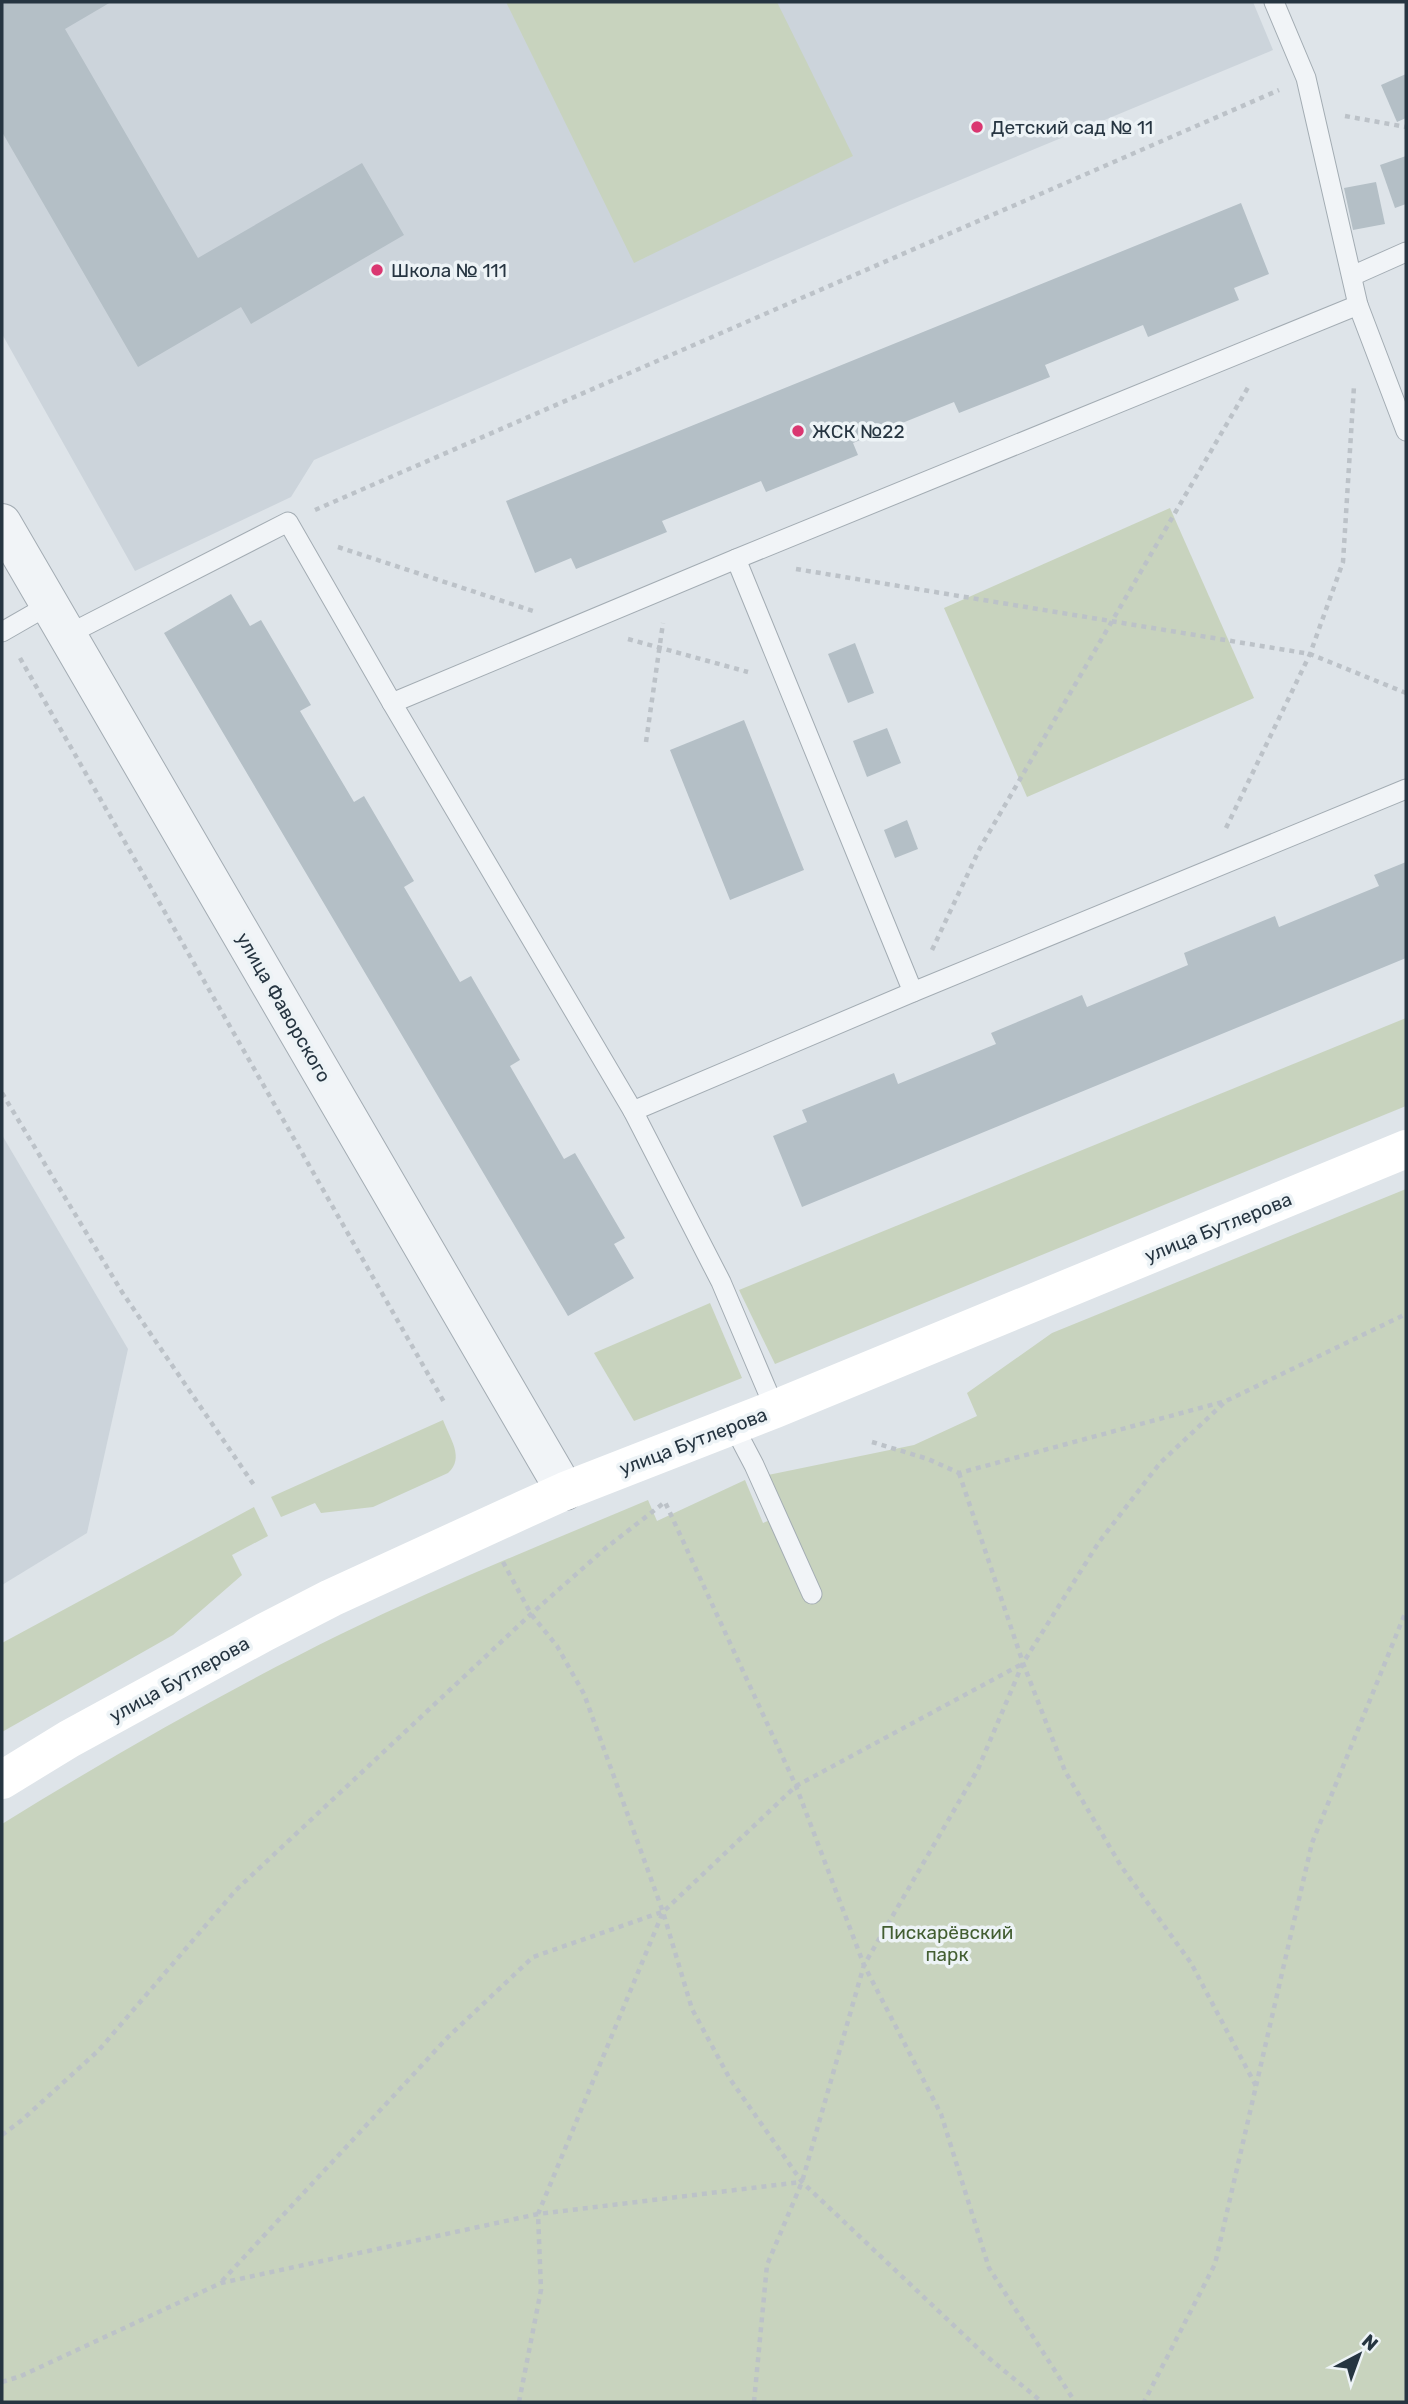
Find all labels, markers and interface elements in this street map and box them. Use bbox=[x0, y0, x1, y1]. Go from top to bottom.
place label: Детский сад № 11 bbox=[991, 116, 1153, 139]
marker: Детский сад № 11 bbox=[969, 119, 985, 135]
place label: Школа № 111 bbox=[391, 259, 507, 282]
marker: Школа № 111 bbox=[369, 262, 385, 278]
place label: ЖСК №22 bbox=[812, 420, 905, 443]
marker: ЖСК №22 bbox=[790, 423, 806, 439]
street label: улица Фаворского bbox=[231, 928, 336, 1086]
street label: улица Бутлерова bbox=[1141, 1187, 1295, 1267]
street label: улица Бутлерова bbox=[616, 1403, 770, 1480]
street label: улица Бутлерова bbox=[105, 1631, 253, 1727]
park label: Пискарёвский парк bbox=[881, 1921, 1013, 1966]
north arrow bbox=[1324, 2320, 1394, 2390]
text: N bbox=[1357, 2329, 1383, 2356]

